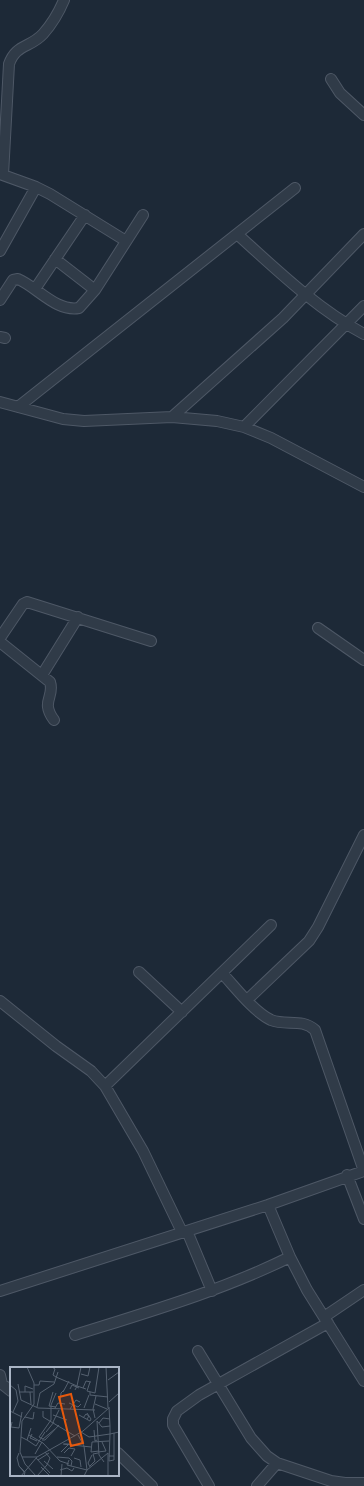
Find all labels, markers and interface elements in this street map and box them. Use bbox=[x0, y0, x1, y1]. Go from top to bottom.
inset map bbox=[10, 1367, 119, 1476]

